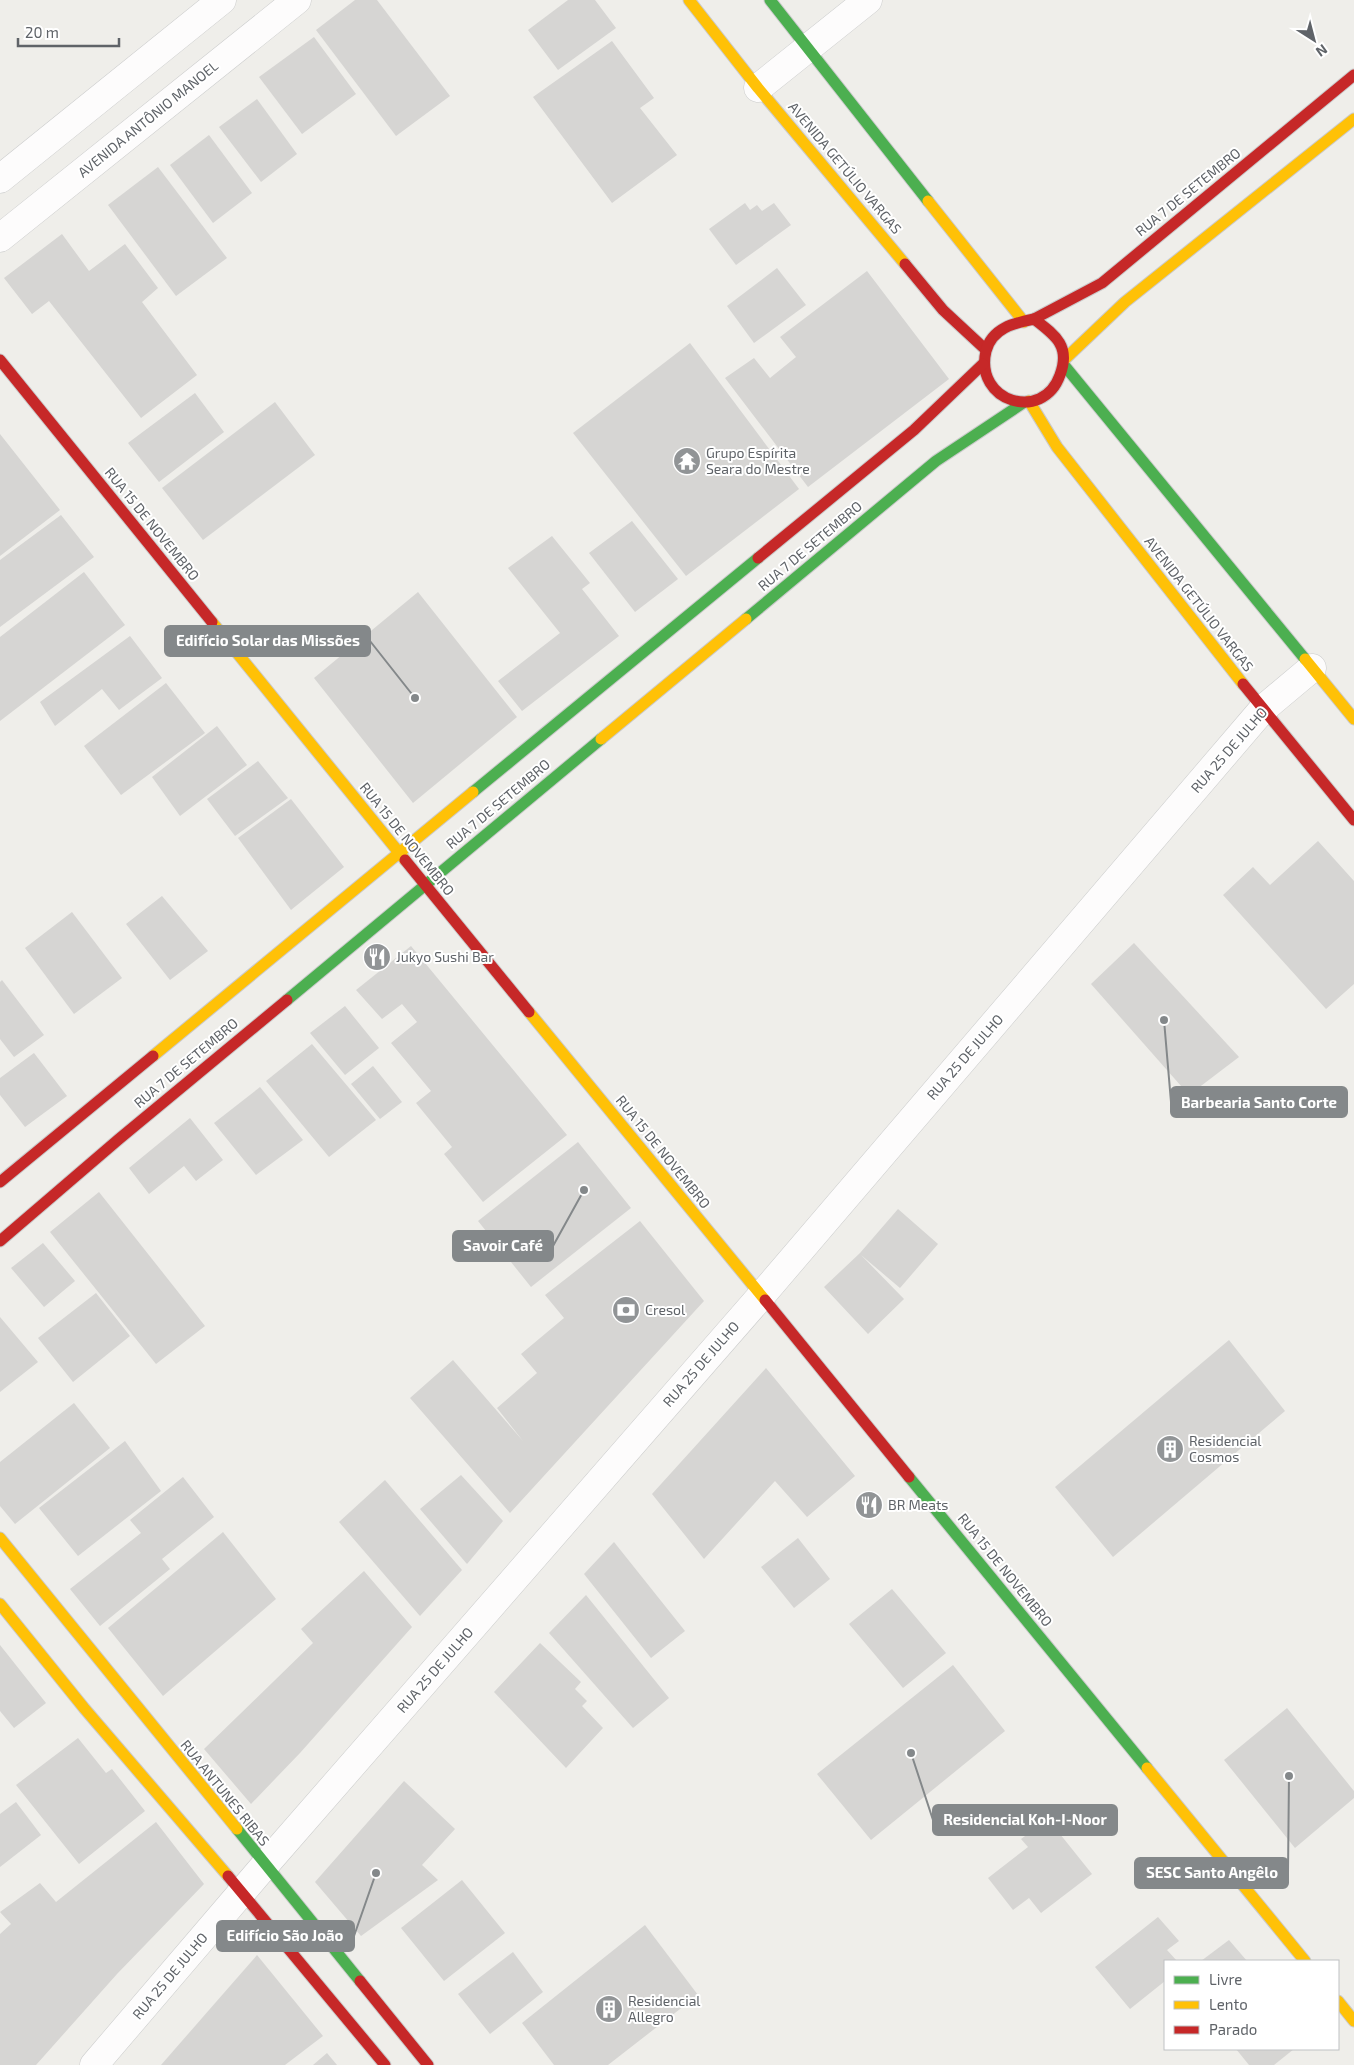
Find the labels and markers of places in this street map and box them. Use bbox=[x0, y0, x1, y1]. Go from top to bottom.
place label: Grupo Espírita Seara do Mestre bbox=[706, 444, 810, 477]
temple icon: Grupo Espírita Seara do Mestre bbox=[672, 446, 702, 476]
callout: Edifício Solar das Missões bbox=[165, 626, 370, 656]
restaurant icon: Jukyo Sushi Bar bbox=[362, 942, 392, 972]
place label: Jukyo Sushi Bar bbox=[396, 948, 494, 965]
callout: Barbearia Santo Corte bbox=[1171, 1087, 1347, 1117]
callout: Savoir Café bbox=[453, 1231, 553, 1261]
bank icon: Cresol bbox=[611, 1295, 641, 1325]
place label: Cresol bbox=[645, 1301, 686, 1318]
place label: Residencial Cosmos bbox=[1189, 1432, 1262, 1465]
building icon: Residencial Cosmos bbox=[1155, 1434, 1185, 1464]
restaurant icon: BR Meats bbox=[854, 1490, 884, 1520]
place label: BR Meats bbox=[888, 1496, 948, 1513]
callout: Residencial Koh-I-Noor bbox=[933, 1805, 1117, 1835]
callout: SESC Santo Angêlo bbox=[1135, 1858, 1288, 1888]
callout: Edifício São João bbox=[217, 1921, 354, 1951]
place label: Residencial Allegro bbox=[628, 1992, 701, 2025]
building icon: Residencial Allegro bbox=[594, 1994, 624, 2024]

